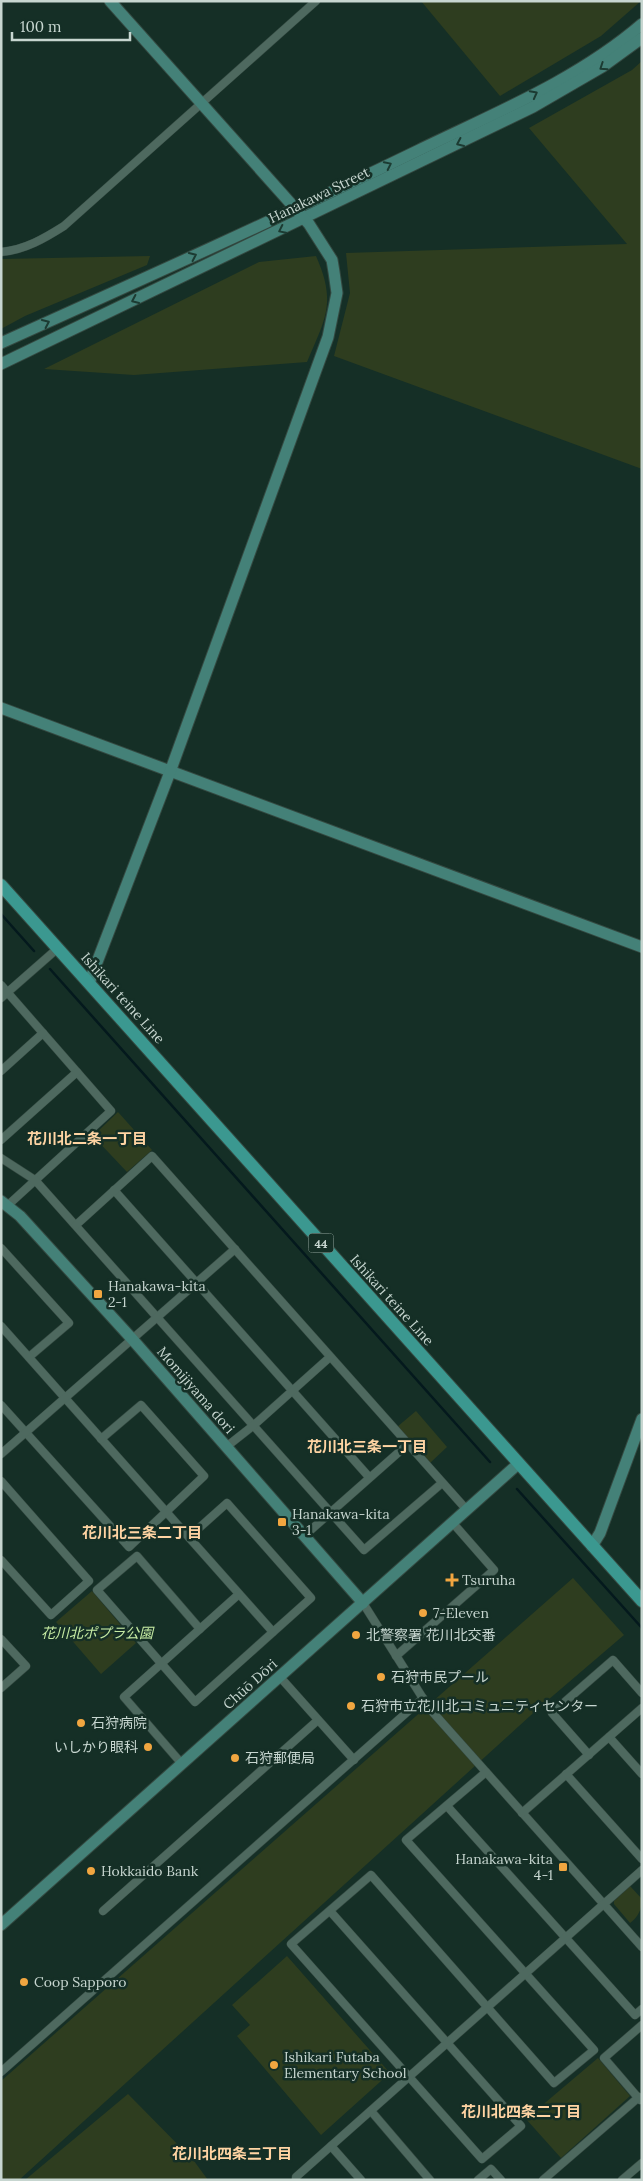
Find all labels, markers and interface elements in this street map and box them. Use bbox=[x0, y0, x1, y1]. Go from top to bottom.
scale bar bbox=[12, 10, 130, 42]
text: 100 m bbox=[20, 17, 61, 36]
one-way arrow bbox=[599, 61, 608, 70]
one-way arrow bbox=[529, 90, 538, 100]
one-way arrow bbox=[456, 137, 465, 147]
one-way arrow bbox=[383, 161, 392, 171]
street label: Hanakawa Street bbox=[266, 163, 373, 227]
one-way arrow bbox=[278, 223, 287, 234]
one-way arrow bbox=[188, 252, 197, 262]
one-way arrow bbox=[131, 294, 140, 304]
one-way arrow bbox=[41, 319, 50, 330]
street label: Ishikari teine Line bbox=[77, 949, 169, 1048]
district label: 花川北二条一丁目 bbox=[27, 1129, 147, 1148]
road number: 44 bbox=[308, 1234, 334, 1252]
street label: Ishikari teine Line bbox=[346, 1251, 438, 1350]
place label: Hanakawa-kita 2-1 bbox=[108, 1277, 206, 1311]
marker: Hanakawa-kita 2-1 bbox=[92, 1288, 104, 1300]
street label: Momijiyama dori bbox=[153, 1343, 239, 1437]
district label: 花川北三条一丁目 bbox=[307, 1437, 427, 1456]
place label: Hanakawa-kita 3-1 bbox=[292, 1505, 390, 1539]
marker: Hanakawa-kita 3-1 bbox=[276, 1516, 288, 1528]
district label: 花川北三条二丁目 bbox=[82, 1523, 202, 1542]
place label: Tsuruha bbox=[462, 1571, 515, 1589]
marker: Tsuruha bbox=[446, 1574, 458, 1586]
place label: 7-Eleven bbox=[433, 1604, 489, 1622]
marker: 7-Eleven bbox=[417, 1607, 429, 1619]
park label: 花川北ポプラ公園 bbox=[41, 1624, 155, 1642]
place label: 北警察署 花川北交番 bbox=[366, 1626, 496, 1644]
marker: 北警察署 花川北交番 bbox=[350, 1629, 362, 1641]
street label: Chūō Dōri bbox=[219, 1655, 281, 1713]
place label: 石狩市民プール bbox=[391, 1668, 489, 1686]
marker: 石狩市民プール bbox=[375, 1671, 387, 1683]
place label: 石狩市立花川北コミュニティセンター bbox=[361, 1697, 598, 1715]
marker: 石狩市立花川北コミュニティセンター bbox=[345, 1700, 357, 1712]
place label: 石狩病院 bbox=[91, 1714, 147, 1732]
marker: 石狩病院 bbox=[75, 1717, 87, 1729]
place label: いしかり眼科 bbox=[54, 1738, 138, 1756]
marker: いしかり眼科 bbox=[142, 1741, 154, 1753]
place label: 石狩郵便局 bbox=[245, 1749, 315, 1767]
marker: 石狩郵便局 bbox=[229, 1752, 241, 1764]
place label: Hanakawa-kita 4-1 bbox=[455, 1850, 553, 1884]
marker: Hanakawa-kita 4-1 bbox=[557, 1861, 569, 1873]
place label: Hokkaido Bank bbox=[101, 1862, 199, 1880]
marker: Hokkaido Bank bbox=[85, 1865, 97, 1877]
place label: Coop Sapporo bbox=[34, 1973, 126, 1991]
marker: Coop Sapporo bbox=[18, 1976, 30, 1988]
place label: Ishikari Futaba Elementary School bbox=[284, 2048, 407, 2082]
marker: Ishikari Futaba Elementary School bbox=[268, 2059, 280, 2071]
district label: 花川北四条二丁目 bbox=[461, 2102, 581, 2121]
district label: 花川北四条三丁目 bbox=[172, 2144, 292, 2163]

